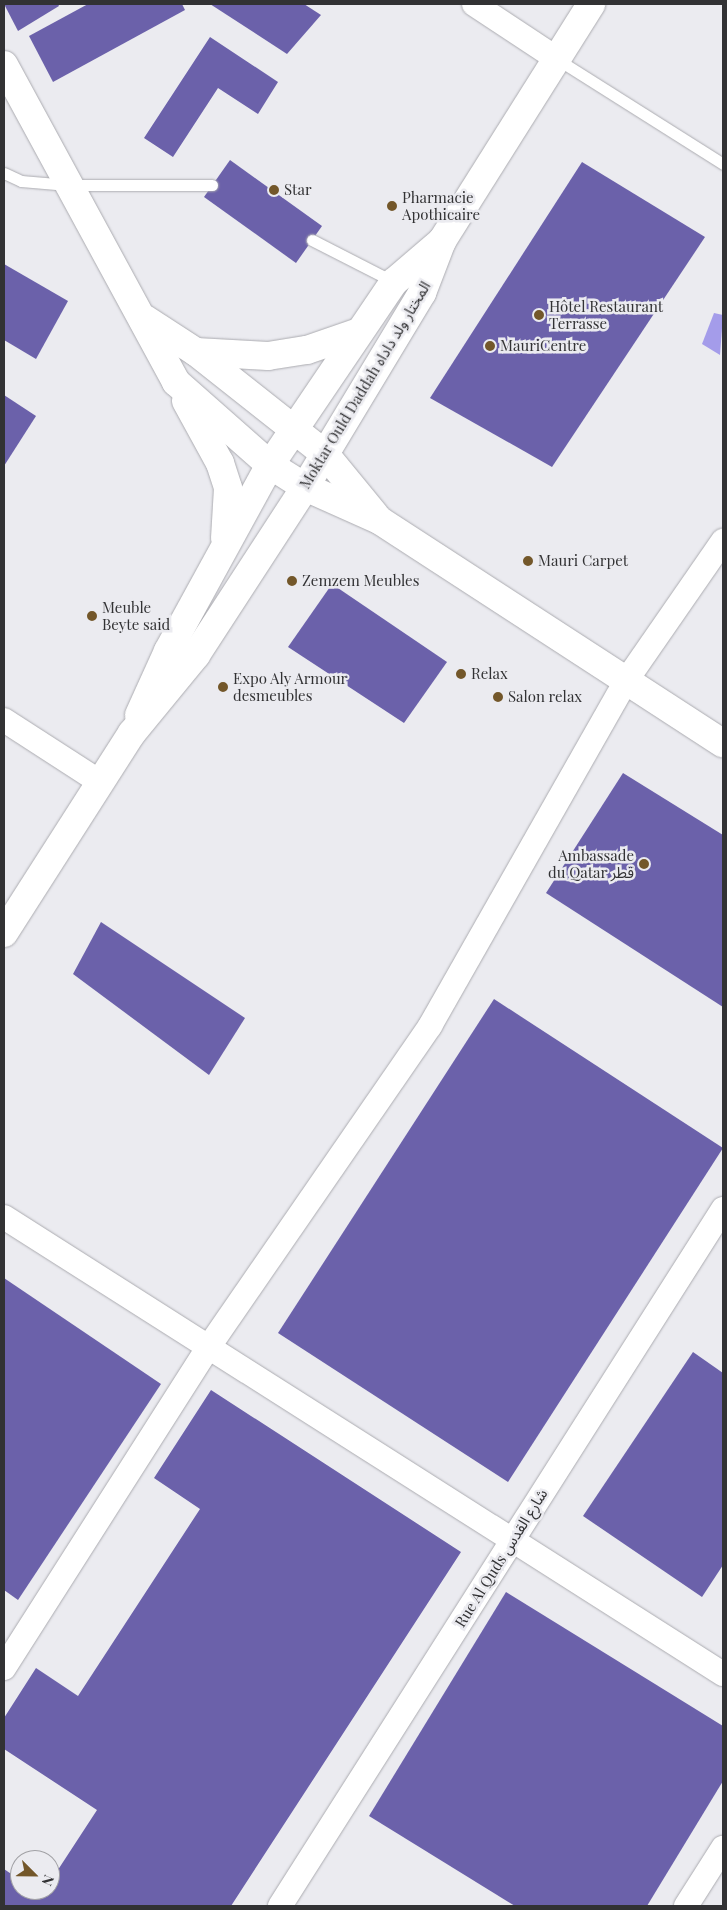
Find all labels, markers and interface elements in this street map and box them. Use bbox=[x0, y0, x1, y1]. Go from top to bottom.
place label: Star bbox=[284, 181, 312, 199]
marker: Star bbox=[268, 184, 280, 196]
place label: Pharmacie Apothicaire bbox=[402, 188, 480, 223]
marker: Pharmacie Apothicaire bbox=[386, 200, 398, 212]
street label: Moktar Ould Daddah المختار ولد داداه bbox=[296, 278, 434, 492]
place label: Hôtel Restaurant Terrasse bbox=[549, 297, 663, 332]
marker: Hôtel Restaurant Terrasse bbox=[533, 309, 545, 321]
place label: MauriCentre bbox=[500, 337, 586, 355]
marker: MauriCentre bbox=[484, 340, 496, 352]
place label: Mauri Carpet bbox=[538, 552, 628, 570]
marker: Mauri Carpet bbox=[522, 555, 534, 567]
place label: Zemzem Meubles bbox=[302, 572, 419, 590]
marker: Zemzem Meubles bbox=[286, 575, 298, 587]
place label: Meuble Beyte said bbox=[102, 598, 170, 633]
marker: Meuble Beyte said bbox=[86, 610, 98, 622]
place label: Relax bbox=[471, 665, 508, 683]
marker: Relax bbox=[455, 668, 467, 680]
place label: Expo Aly Armour desmeubles bbox=[233, 669, 349, 704]
marker: Expo Aly Armour desmeubles bbox=[217, 681, 229, 693]
place label: Salon relax bbox=[508, 688, 582, 706]
marker: Salon relax bbox=[492, 691, 504, 703]
place label: Ambassade du Qatar قطر bbox=[548, 846, 634, 881]
marker: Ambassade du Qatar قطر bbox=[638, 858, 650, 870]
street label: Rue Al Quds شارع القدس bbox=[451, 1485, 551, 1631]
north arrow bbox=[10, 1850, 60, 1900]
text: N bbox=[38, 1872, 59, 1889]

